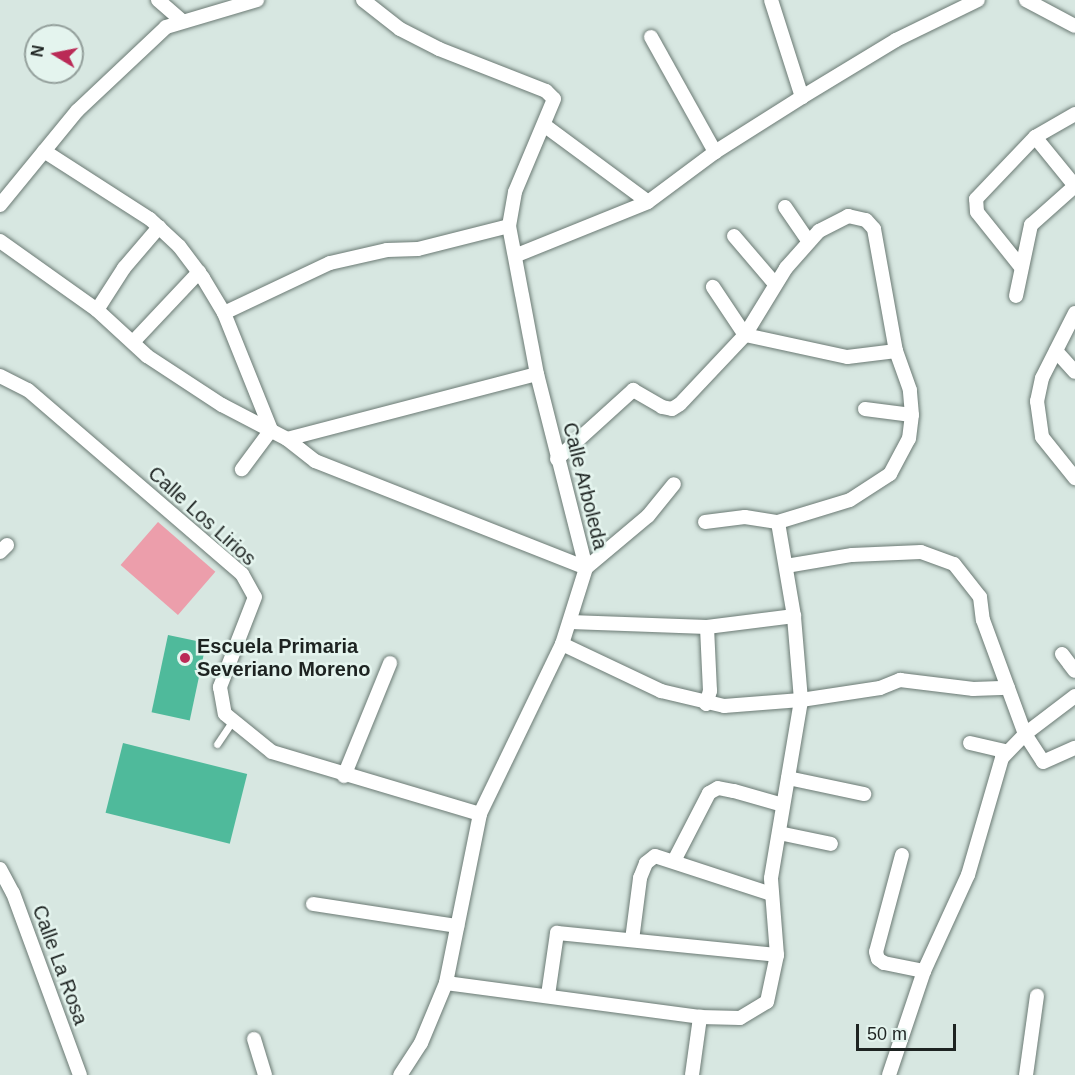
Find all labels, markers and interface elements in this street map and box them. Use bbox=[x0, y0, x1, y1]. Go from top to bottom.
north arrow bbox=[24, 24, 84, 84]
text: N bbox=[28, 44, 47, 58]
street label: Calle Arboleda bbox=[557, 419, 613, 553]
street label: Calle Los Lirios bbox=[143, 461, 261, 571]
place label: Escuela Primaria Severiano Moreno bbox=[197, 634, 370, 681]
marker: Escuela Primaria Severiano Moreno bbox=[178, 651, 192, 665]
street label: Calle La Rosa bbox=[27, 902, 93, 1028]
scale bar bbox=[859, 1012, 960, 1050]
text: 50 m bbox=[867, 1024, 907, 1044]

